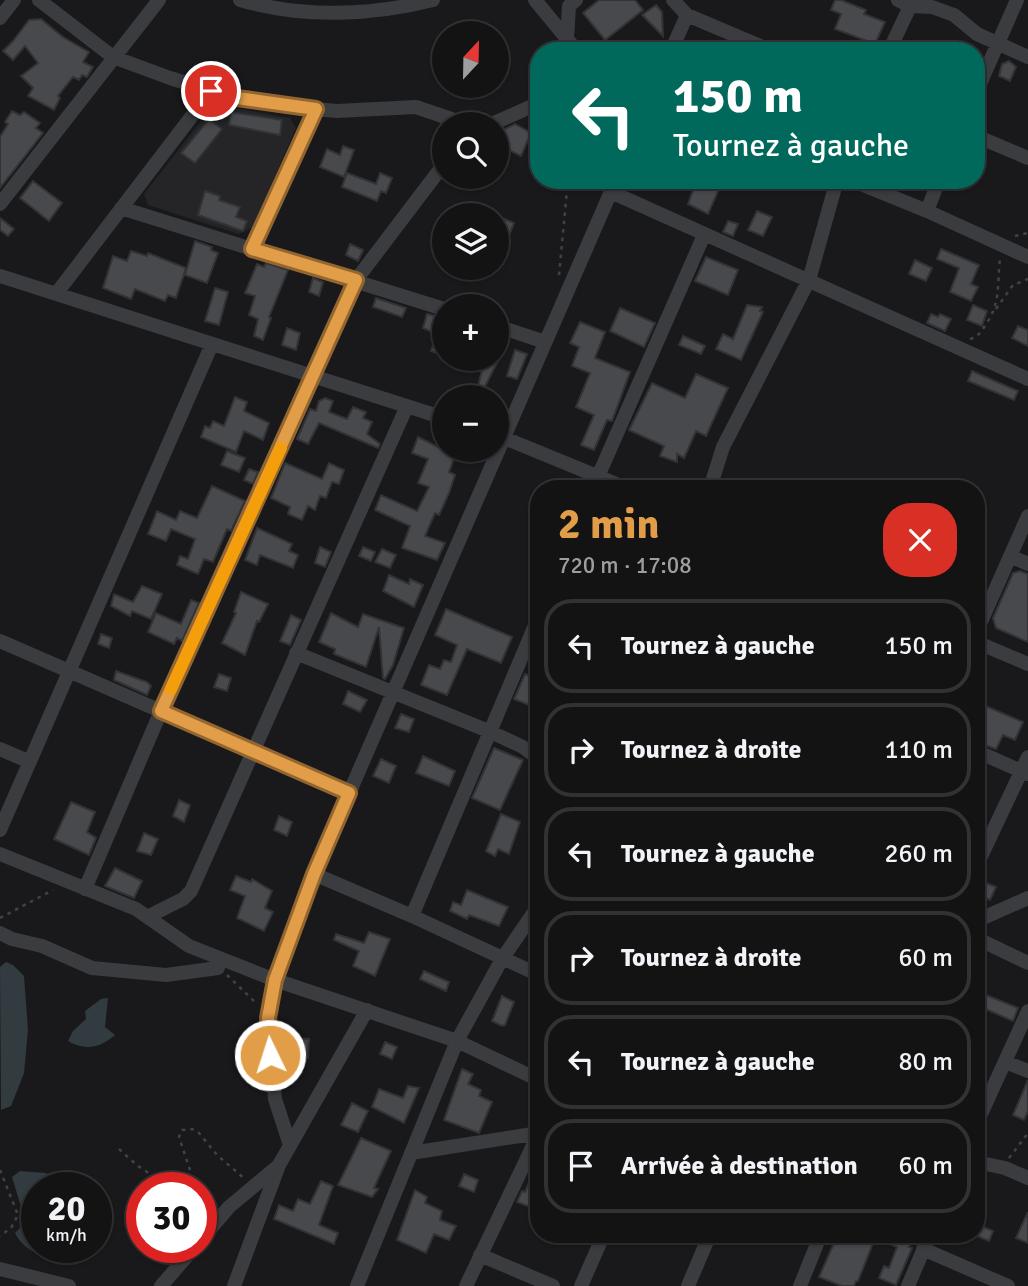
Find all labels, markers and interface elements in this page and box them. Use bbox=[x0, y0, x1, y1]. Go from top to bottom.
north arrow bbox=[432, 21, 509, 98]
map controls bbox=[432, 21, 509, 462]
pin bbox=[181, 61, 241, 121]
text: 150 m bbox=[673, 66, 803, 126]
icon: left bbox=[558, 70, 649, 161]
icon: arrive bbox=[192, 72, 230, 110]
button: search bbox=[432, 112, 509, 189]
text: Tournez à gauche bbox=[673, 126, 909, 165]
button: layers bbox=[432, 203, 509, 280]
button: + bbox=[432, 294, 509, 371]
button: − bbox=[432, 385, 509, 462]
text: 2 min bbox=[558, 499, 659, 550]
button: close bbox=[883, 503, 957, 577]
text: 720 m · 17:08 bbox=[558, 551, 692, 580]
icon: left bbox=[562, 627, 600, 665]
text: Tournez à gauche bbox=[621, 630, 815, 662]
text: 150 m bbox=[884, 630, 953, 662]
icon: right bbox=[562, 731, 600, 769]
text: Tournez à droite bbox=[621, 734, 801, 766]
text: 110 m bbox=[884, 734, 953, 766]
icon: left bbox=[562, 835, 600, 873]
text: Tournez à gauche bbox=[621, 838, 815, 870]
text: 260 m bbox=[884, 838, 953, 870]
icon: right bbox=[562, 939, 600, 977]
text: Tournez à droite bbox=[621, 942, 801, 974]
text: 60 m bbox=[898, 942, 953, 974]
position arrow bbox=[233, 1018, 307, 1092]
icon: left bbox=[562, 1043, 600, 1081]
text: Tournez à gauche bbox=[621, 1046, 815, 1078]
text: 80 m bbox=[898, 1046, 953, 1078]
icon: arrive bbox=[562, 1147, 600, 1185]
text: Arrivée à destination bbox=[621, 1150, 858, 1182]
text: 60 m bbox=[898, 1150, 953, 1182]
speed limit sign: 30 bbox=[126, 1172, 217, 1263]
text: 20 bbox=[48, 1187, 85, 1230]
text: km/h bbox=[46, 1224, 87, 1246]

